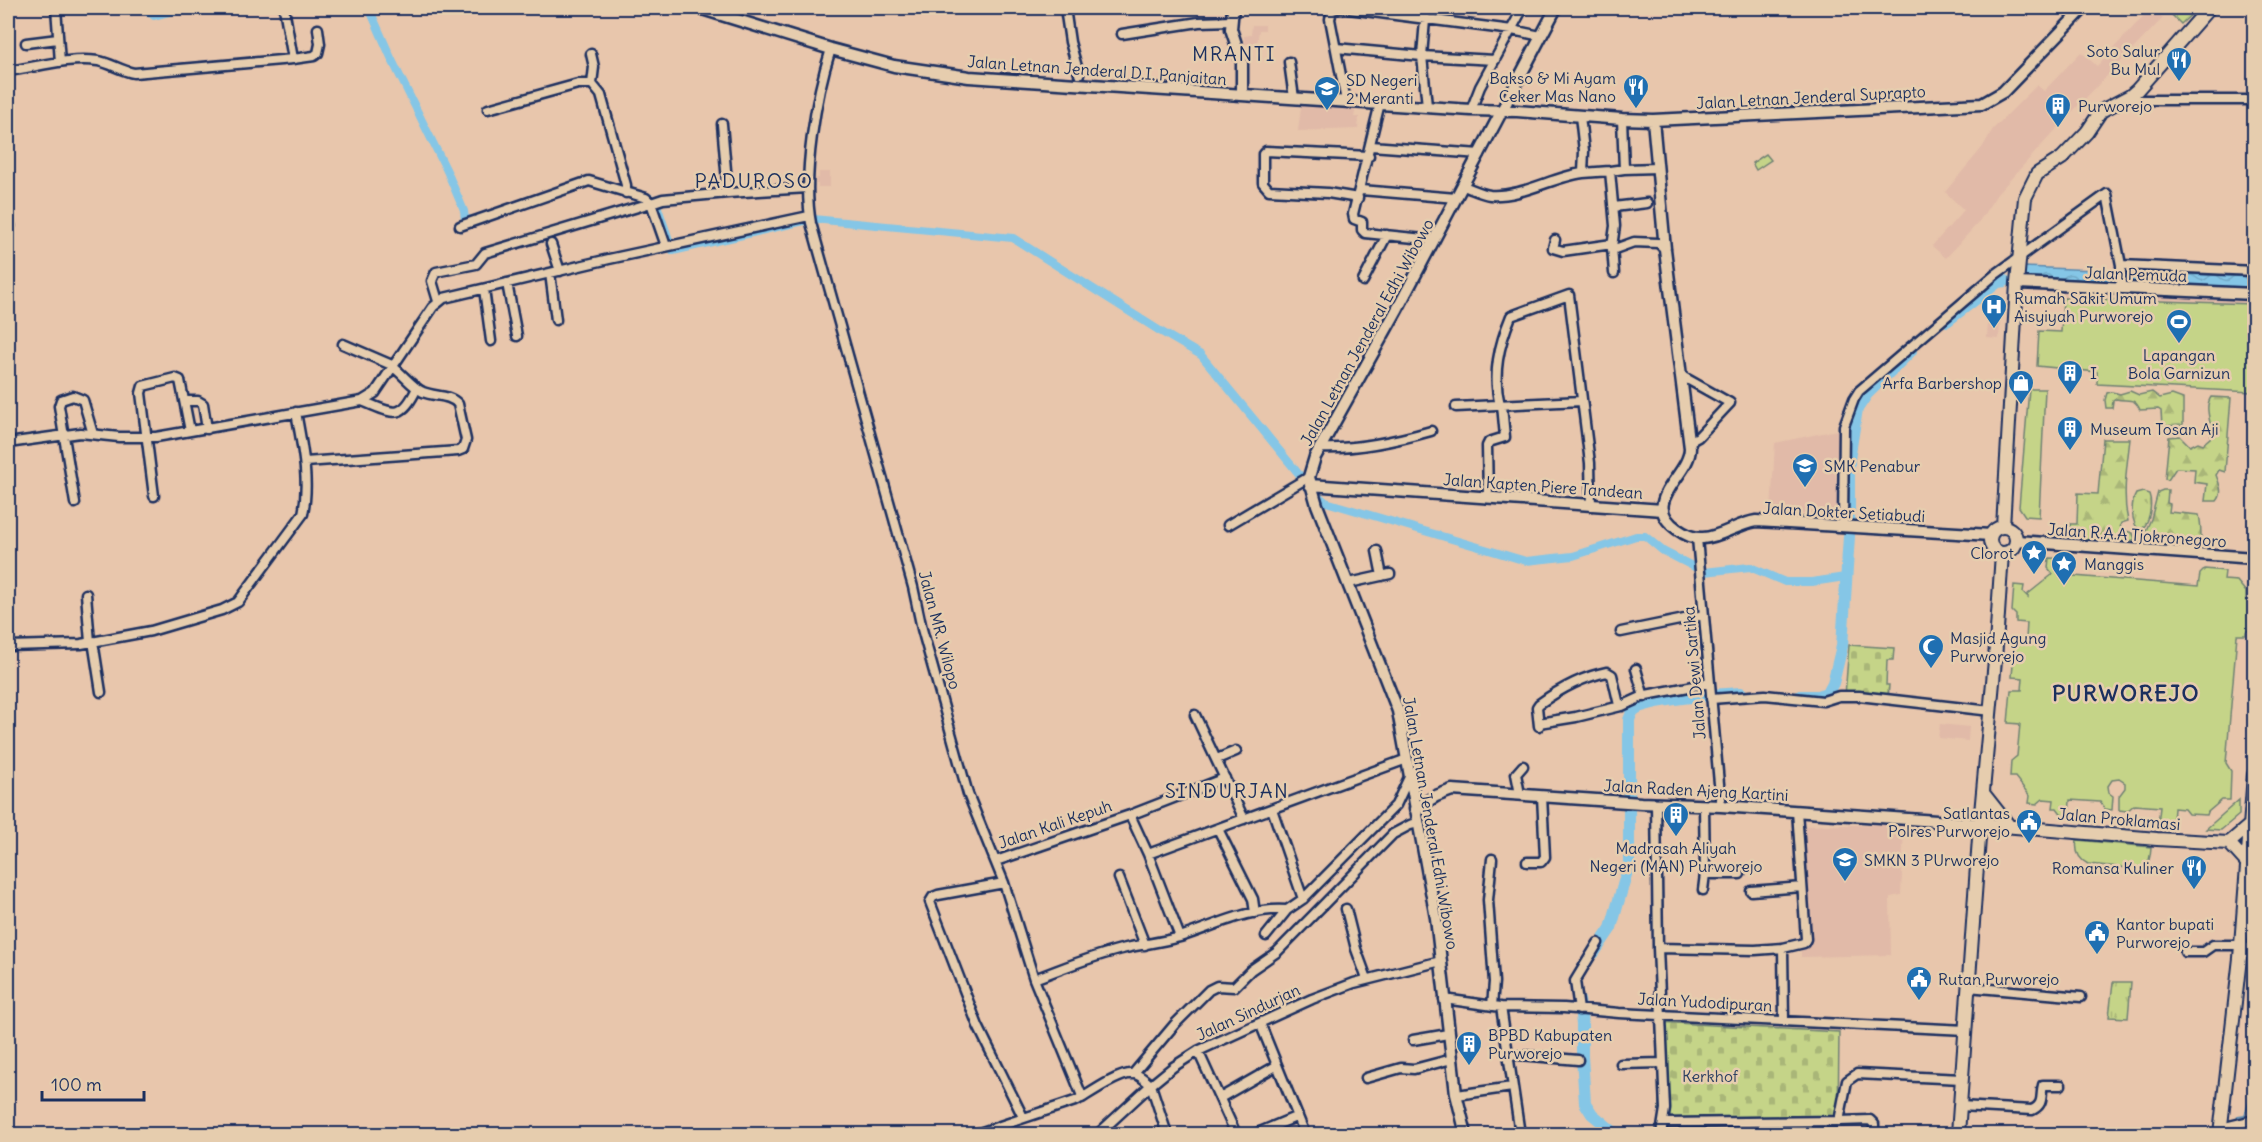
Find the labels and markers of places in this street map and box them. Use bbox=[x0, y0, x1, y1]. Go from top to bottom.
place label: Soto Salur Bu Mul bbox=[2087, 41, 2160, 79]
restaurant icon: Soto Salur Bu Mul bbox=[2164, 45, 2194, 83]
place label: Bakso & Mi Ayam Ceker Mas Nano bbox=[1489, 68, 1616, 106]
place label: SD Negeri 2 Meranti bbox=[1346, 70, 1417, 108]
restaurant icon: Bakso & Mi Ayam Ceker Mas Nano bbox=[1621, 72, 1651, 110]
school or university icon: SD Negeri 2 Meranti bbox=[1312, 74, 1342, 112]
building icon: Purworejo bbox=[2043, 91, 2073, 129]
place label: Purworejo bbox=[2078, 96, 2152, 116]
place label: Rumah Sakit Umum Aisyiyah Purworejo bbox=[2014, 288, 2157, 326]
hospital icon: Rumah Sakit Umum Aisyiyah Purworejo bbox=[1979, 292, 2009, 330]
sports icon: Lapangan Bola Garnizun bbox=[2164, 307, 2194, 345]
place label: Lapangan Bola Garnizun bbox=[2128, 345, 2230, 383]
building icon: I bbox=[2055, 358, 2085, 396]
place label: I bbox=[2090, 363, 2097, 383]
shop icon: Arfa Barbershop bbox=[2006, 368, 2036, 406]
place label: Arfa Barbershop bbox=[1882, 373, 2002, 393]
building icon: Museum Tosan Aji bbox=[2055, 414, 2085, 452]
place label: Museum Tosan Aji bbox=[2090, 419, 2219, 439]
school or university icon: SMK Penabur bbox=[1790, 451, 1820, 489]
place label: SMK Penabur bbox=[1824, 456, 1921, 476]
place icon: Clorot bbox=[2019, 538, 2049, 576]
place label: Clorot bbox=[1970, 543, 2015, 563]
place icon: Manggis bbox=[2049, 549, 2079, 587]
place label: Manggis bbox=[2084, 554, 2144, 574]
place label: Masjid Agung Purworejo bbox=[1950, 628, 2046, 666]
mosque icon: Masjid Agung Purworejo bbox=[1916, 632, 1946, 670]
building icon: Madrasah Aliyah Negeri (MAN) Purworejo bbox=[1661, 800, 1691, 838]
place label: Satlantas Polres Purworejo bbox=[1888, 803, 2010, 841]
public building icon: Satlantas Polres Purworejo bbox=[2014, 807, 2044, 845]
place label: Madrasah Aliyah Negeri (MAN) Purworejo bbox=[1589, 838, 1763, 876]
school or university icon: SMKN 3 PUrworejo bbox=[1830, 845, 1860, 883]
place label: SMKN 3 PUrworejo bbox=[1864, 850, 1999, 870]
restaurant icon: Romansa Kuliner bbox=[2179, 853, 2209, 891]
place label: Romansa Kuliner bbox=[2052, 858, 2174, 878]
place label: Kantor bupati Purworejo bbox=[2116, 914, 2214, 952]
public building icon: Kantor bupati Purworejo bbox=[2082, 918, 2112, 956]
public building icon: Rutan Purworejo bbox=[1904, 964, 1934, 1002]
place label: Rutan Purworejo bbox=[1938, 969, 2059, 989]
place label: BPBD Kabupaten Purworejo bbox=[1488, 1025, 1612, 1063]
building icon: BPBD Kabupaten Purworejo bbox=[1454, 1029, 1484, 1067]

